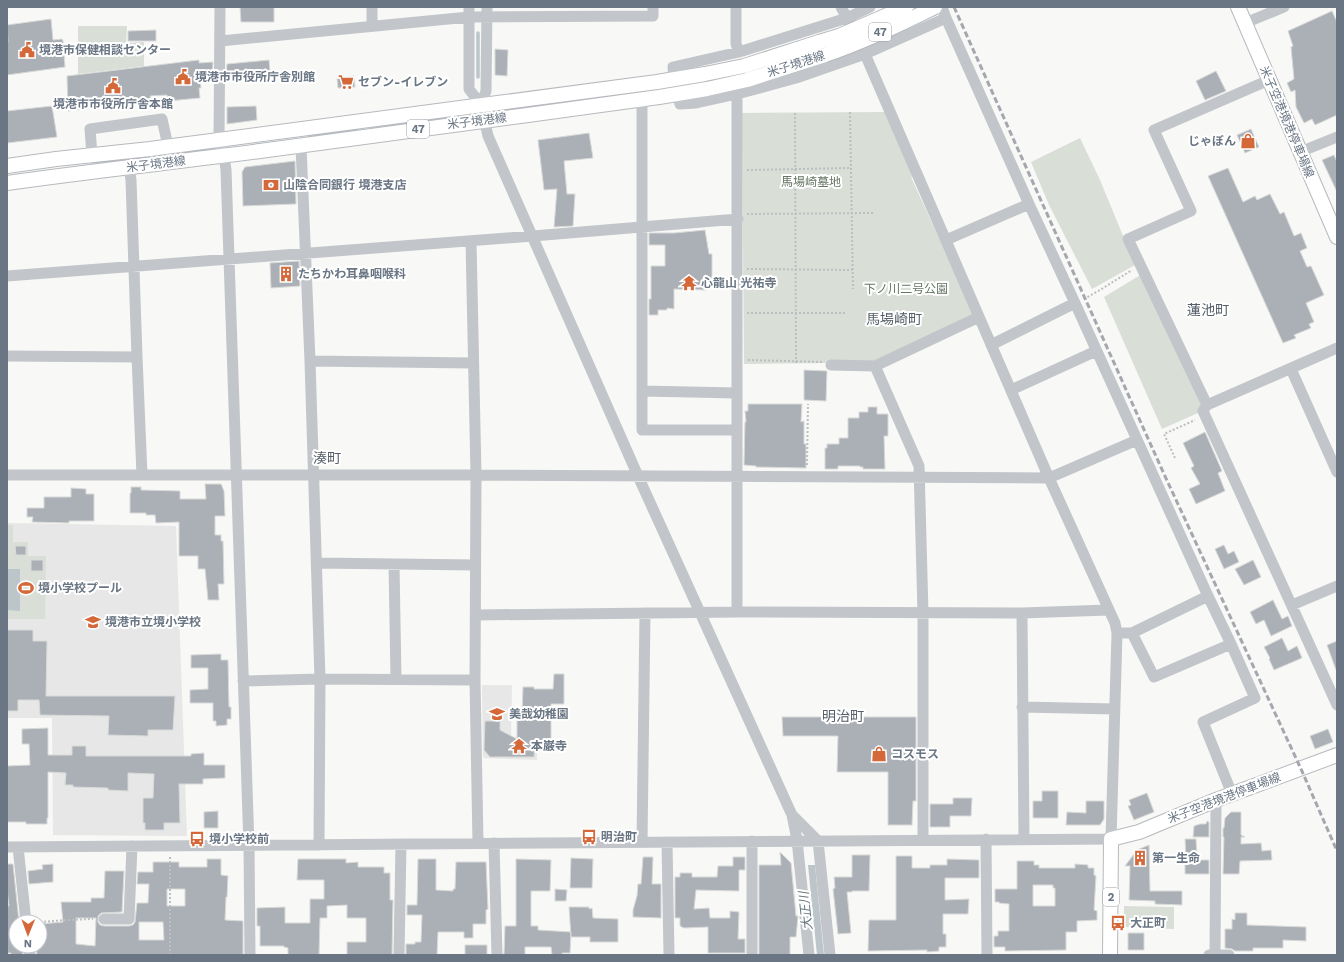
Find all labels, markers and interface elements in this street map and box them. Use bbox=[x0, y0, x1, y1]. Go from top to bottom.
road number: 47 bbox=[869, 23, 891, 41]
public building icon: 境港市保健相談センター bbox=[18, 41, 36, 59]
place label: 境港市保健相談センター bbox=[39, 43, 171, 57]
street label: 米子境港線 bbox=[765, 48, 827, 80]
street label: 米子空港境港停車場線 bbox=[1257, 64, 1317, 180]
public building icon: 境港市市役所庁舎別館 bbox=[174, 68, 192, 86]
place label: 境港市市役所庁舎別館 bbox=[195, 70, 315, 84]
supermarket icon: セブン-イレブン bbox=[337, 73, 355, 91]
place label: セブン-イレブン bbox=[358, 75, 448, 89]
public building icon: 境港市市役所庁舎本館 bbox=[104, 77, 122, 95]
place label: 境港市市役所庁舎本館 bbox=[53, 97, 173, 111]
street label: 米子境港線 bbox=[446, 110, 508, 132]
road number: 47 bbox=[407, 120, 429, 138]
shop icon: じゃぼん bbox=[1239, 132, 1257, 150]
place label: じゃぼん bbox=[1188, 134, 1236, 148]
street label: 米子境港線 bbox=[125, 153, 187, 175]
park label: 馬場崎墓地 bbox=[781, 175, 841, 189]
bank icon: 山陰合同銀行 境港支店 bbox=[262, 176, 280, 194]
place label: 山陰合同銀行 境港支店 bbox=[283, 178, 406, 192]
building icon: たちかわ耳鼻咽喉科 bbox=[277, 265, 295, 283]
place label: たちかわ耳鼻咽喉科 bbox=[298, 267, 406, 281]
temple icon: 心龍山 光祐寺 bbox=[680, 274, 698, 292]
place label: 心龍山 光祐寺 bbox=[701, 276, 776, 290]
park label: 下ノ川二号公園 bbox=[864, 282, 948, 296]
district label: 蓮池町 bbox=[1187, 302, 1229, 318]
district label: 馬場崎町 bbox=[866, 311, 922, 327]
district label: 湊町 bbox=[313, 450, 341, 466]
sports icon: 境小学校プール bbox=[17, 579, 35, 597]
place label: 境小学校プール bbox=[38, 581, 122, 595]
school or university icon: 境港市立境小学校 bbox=[84, 613, 102, 631]
place label: 境港市立境小学校 bbox=[105, 615, 201, 629]
school or university icon: 美哉幼稚園 bbox=[488, 705, 506, 723]
place label: 美哉幼稚園 bbox=[509, 707, 569, 721]
district label: 明治町 bbox=[822, 708, 864, 724]
temple icon: 本巌寺 bbox=[510, 737, 528, 755]
place label: 本巌寺 bbox=[531, 739, 567, 753]
shop icon: コスモス bbox=[870, 745, 888, 763]
place label: コスモス bbox=[891, 747, 939, 761]
street label: 米子空港境港停車場線 bbox=[1165, 770, 1283, 826]
bus stop icon: 明治町 bbox=[580, 828, 598, 846]
bus stop icon: 境小学校前 bbox=[188, 830, 206, 848]
place label: 明治町 bbox=[601, 830, 637, 844]
place label: 境小学校前 bbox=[209, 832, 269, 846]
building icon: 第一生命 bbox=[1131, 849, 1149, 867]
place label: 第一生命 bbox=[1152, 851, 1200, 865]
road number: 2 bbox=[1103, 888, 1119, 906]
water label: 大正川 bbox=[796, 889, 815, 931]
north arrow bbox=[8, 914, 48, 954]
bus stop icon: 大正町 bbox=[1109, 914, 1127, 932]
place label: 大正町 bbox=[1130, 916, 1166, 930]
text: N bbox=[24, 937, 32, 950]

